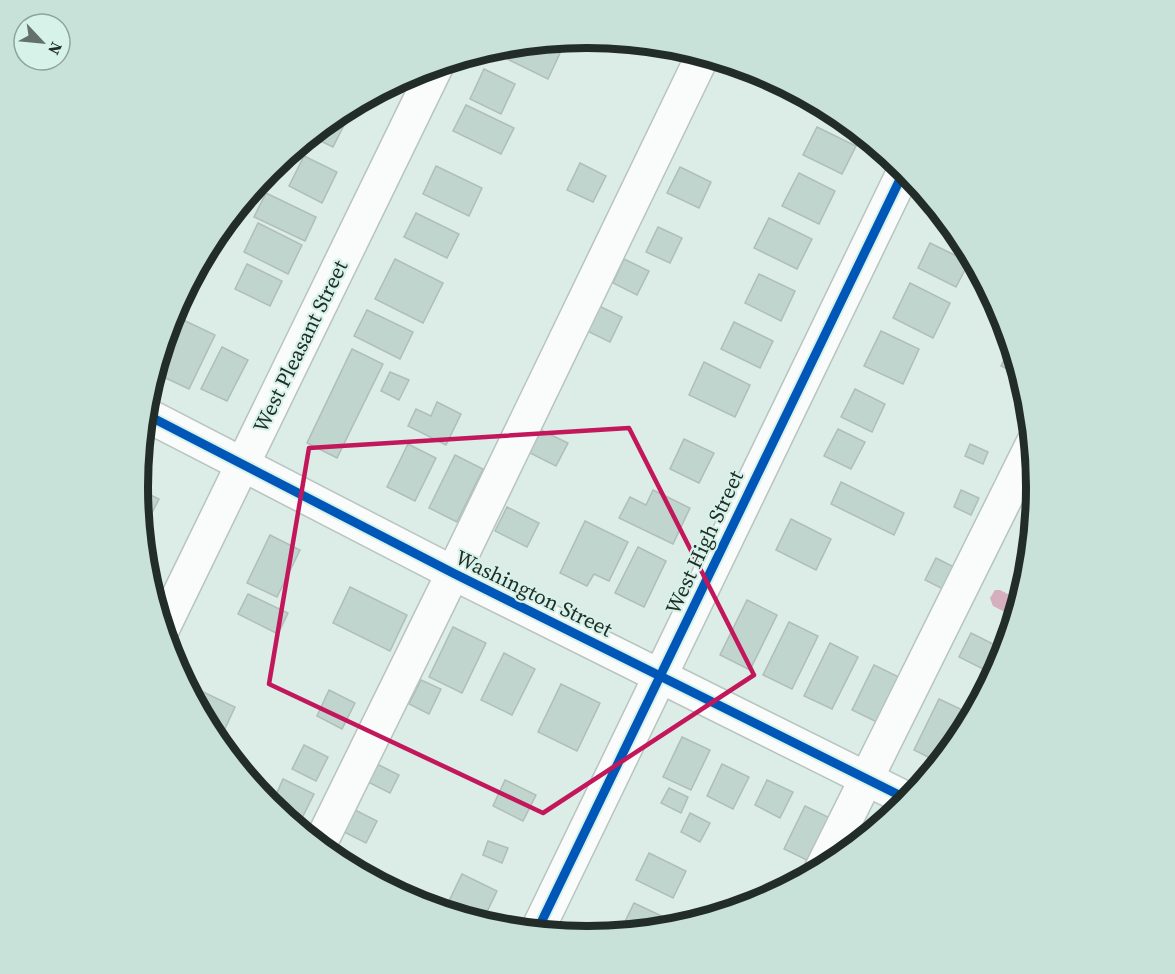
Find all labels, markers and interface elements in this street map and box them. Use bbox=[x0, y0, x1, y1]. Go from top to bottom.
north arrow bbox=[12, 12, 72, 72]
text: N bbox=[43, 39, 68, 59]
street label: West Pleasant Street bbox=[246, 255, 354, 437]
street label: West High Street bbox=[658, 465, 750, 619]
street label: Washington Street bbox=[451, 542, 617, 644]

